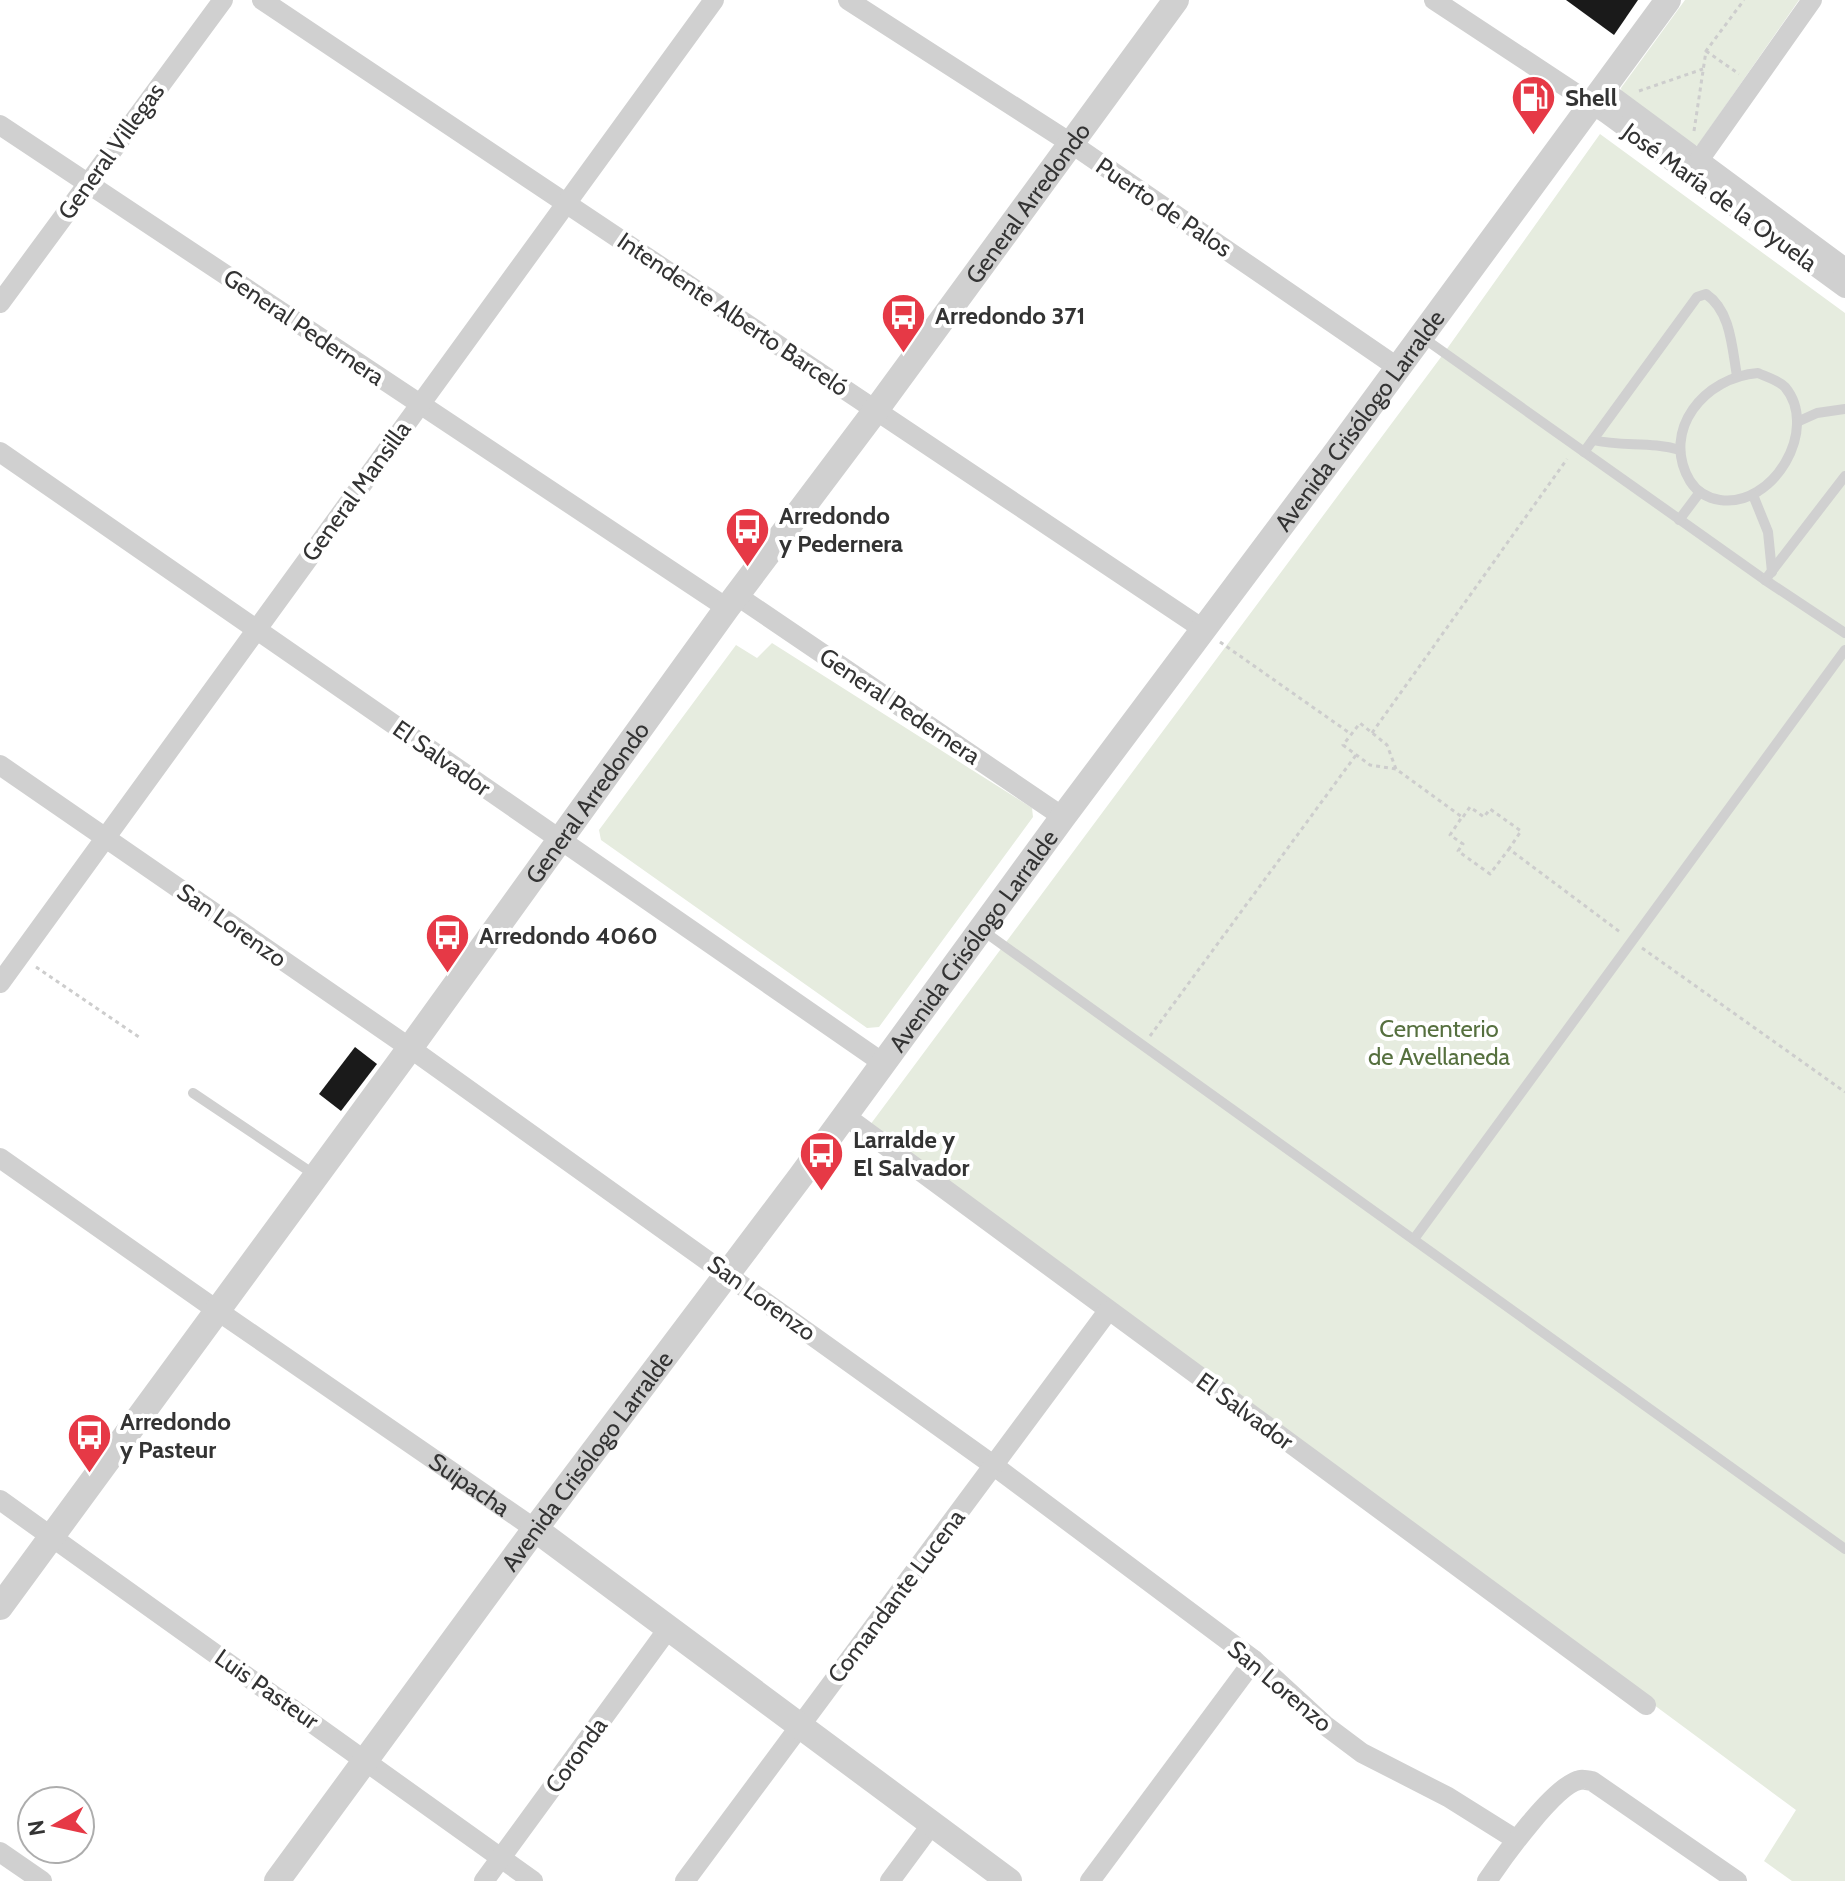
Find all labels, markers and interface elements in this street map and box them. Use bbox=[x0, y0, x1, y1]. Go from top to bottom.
fuel station icon: Shell bbox=[1510, 73, 1558, 136]
street label: General Villegas bbox=[52, 77, 170, 225]
place label: Shell bbox=[1565, 83, 1617, 112]
street label: José María de la Oyuela bbox=[1616, 116, 1823, 278]
street label: General Arredondo bbox=[959, 117, 1096, 289]
street label: Puerto de Palos bbox=[1091, 151, 1237, 263]
street label: Intendente Alberto Barceló bbox=[612, 226, 854, 402]
street label: General Pedernera bbox=[218, 263, 390, 392]
bus stop icon: Arredondo 371 bbox=[880, 291, 928, 354]
place label: Arredondo 371 bbox=[935, 301, 1085, 330]
street label: Avenida Crisólogo Larralde bbox=[1268, 304, 1450, 536]
street label: General Mansilla bbox=[295, 415, 417, 567]
place label: Arredondo y Pedernera bbox=[779, 501, 903, 558]
bus stop icon: Arredondo y Pedernera bbox=[724, 505, 772, 568]
street label: General Pedernera bbox=[814, 642, 986, 771]
street label: El Salvador bbox=[388, 714, 497, 802]
street label: General Arredondo bbox=[519, 716, 655, 889]
street label: Avenida Crisólogo Larralde bbox=[882, 824, 1063, 1057]
street label: San Lorenzo bbox=[172, 877, 292, 973]
bus stop icon: Arredondo 4060 bbox=[424, 911, 472, 974]
place label: Arredondo 4060 bbox=[479, 921, 658, 950]
park label: Cementerio de Avellaneda bbox=[1368, 1014, 1511, 1071]
place label: Larralde y El Salvador bbox=[853, 1125, 970, 1182]
bus stop icon: Larralde y El Salvador bbox=[798, 1129, 846, 1192]
street label: San Lorenzo bbox=[702, 1249, 822, 1347]
street label: Avenida Crisólogo Larralde bbox=[495, 1345, 679, 1576]
street label: El Salvador bbox=[1191, 1366, 1299, 1456]
place label: Arredondo y Pasteur bbox=[120, 1407, 231, 1464]
bus stop icon: Arredondo y Pasteur bbox=[65, 1411, 113, 1474]
street label: Suipacha bbox=[424, 1446, 516, 1522]
street label: Comandante Lucena bbox=[821, 1503, 971, 1688]
street label: San Lorenzo bbox=[1222, 1634, 1338, 1738]
street label: Luis Pasteur bbox=[209, 1643, 325, 1736]
street label: Coronda bbox=[539, 1711, 613, 1798]
north arrow bbox=[16, 1785, 96, 1865]
text: N bbox=[22, 1818, 51, 1838]

